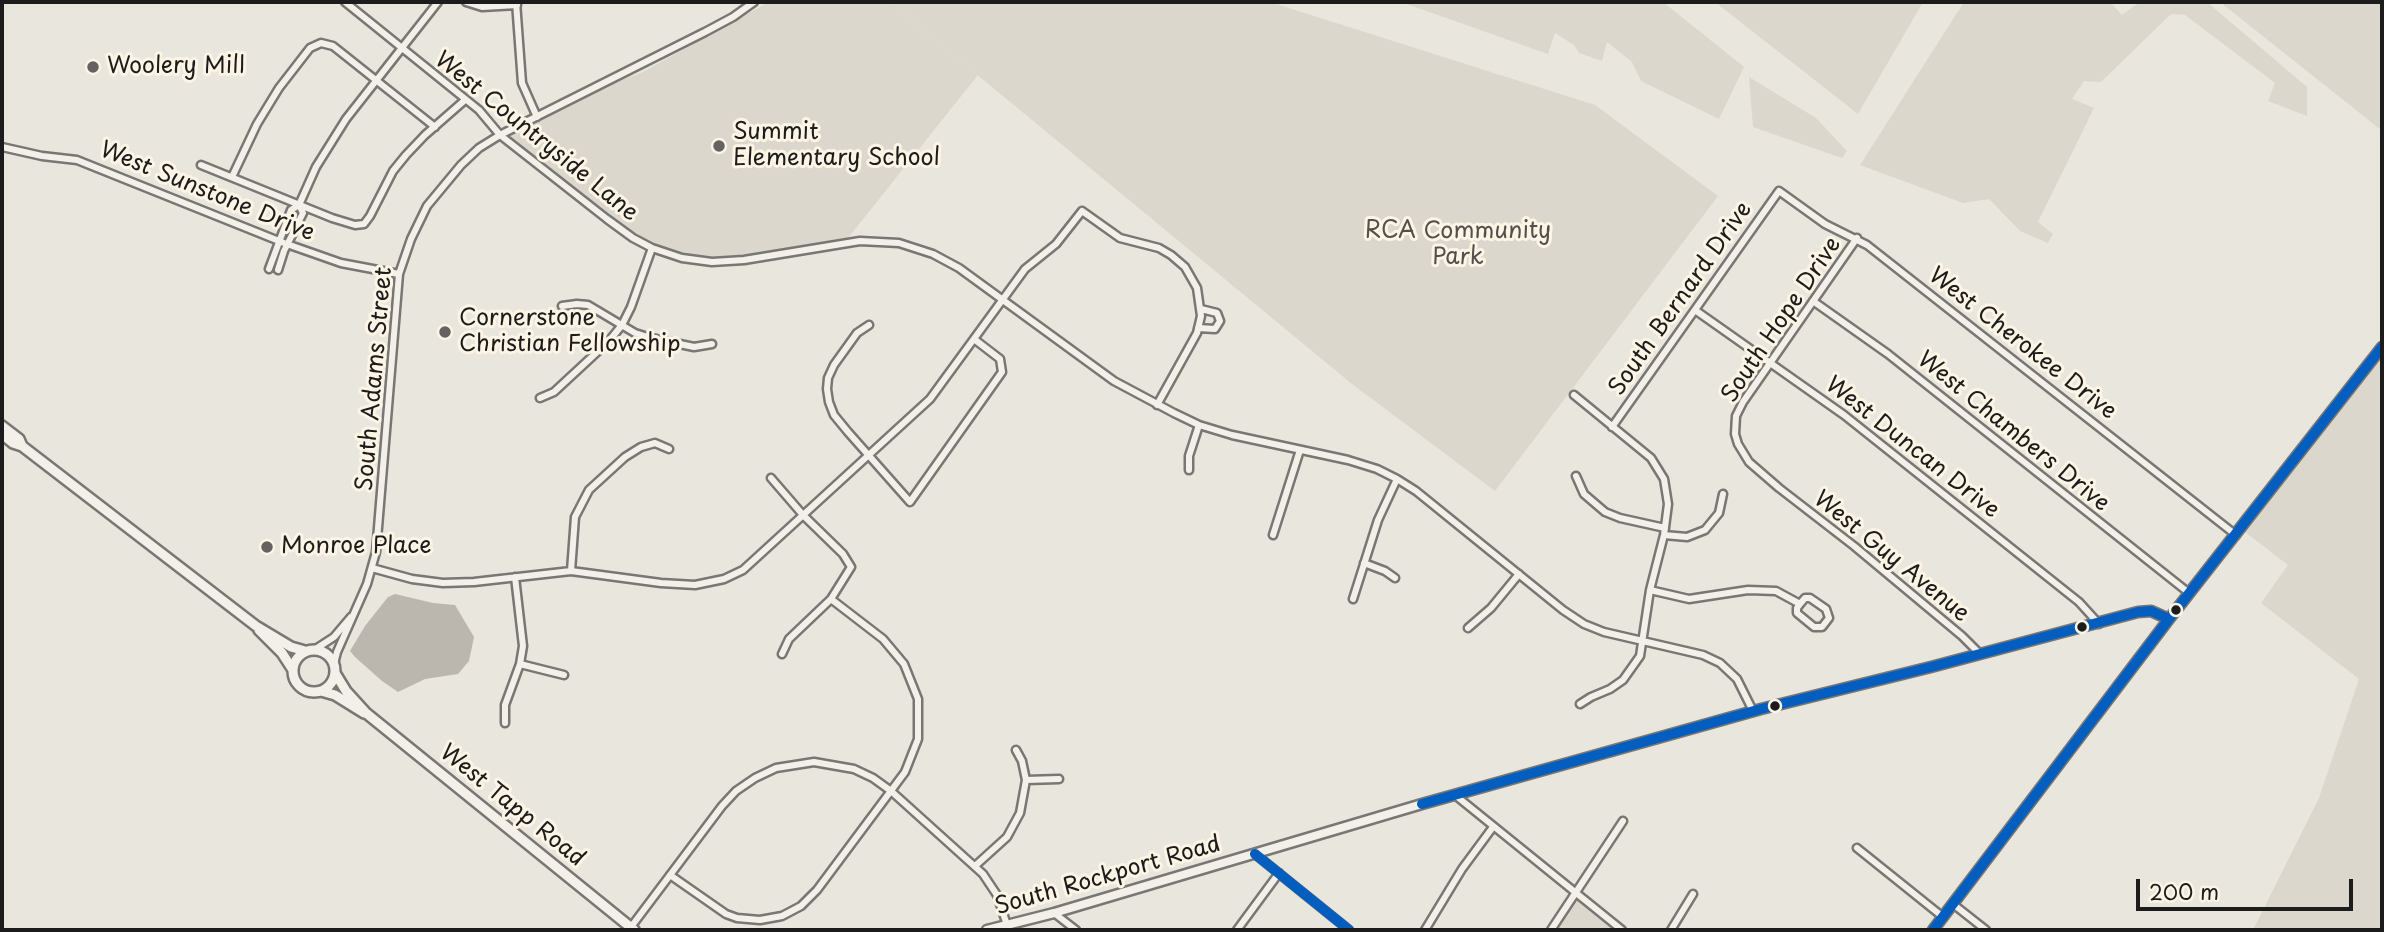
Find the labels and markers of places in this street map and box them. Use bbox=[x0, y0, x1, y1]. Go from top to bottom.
place label: Woolery Mill bbox=[107, 53, 245, 81]
marker: Woolery Mill bbox=[85, 59, 101, 75]
place label: Summit Elementary School bbox=[733, 119, 940, 173]
marker: Summit Elementary School bbox=[711, 138, 727, 154]
place label: Cornerstone Christian Fellowship bbox=[459, 305, 680, 359]
marker: Cornerstone Christian Fellowship bbox=[437, 324, 453, 340]
place label: Monroe Place bbox=[281, 533, 432, 561]
marker: Monroe Place bbox=[259, 539, 275, 555]
unlabelled marker bbox=[2169, 603, 2183, 617]
unlabelled marker bbox=[2075, 620, 2089, 634]
unlabelled marker bbox=[1768, 699, 1782, 713]

